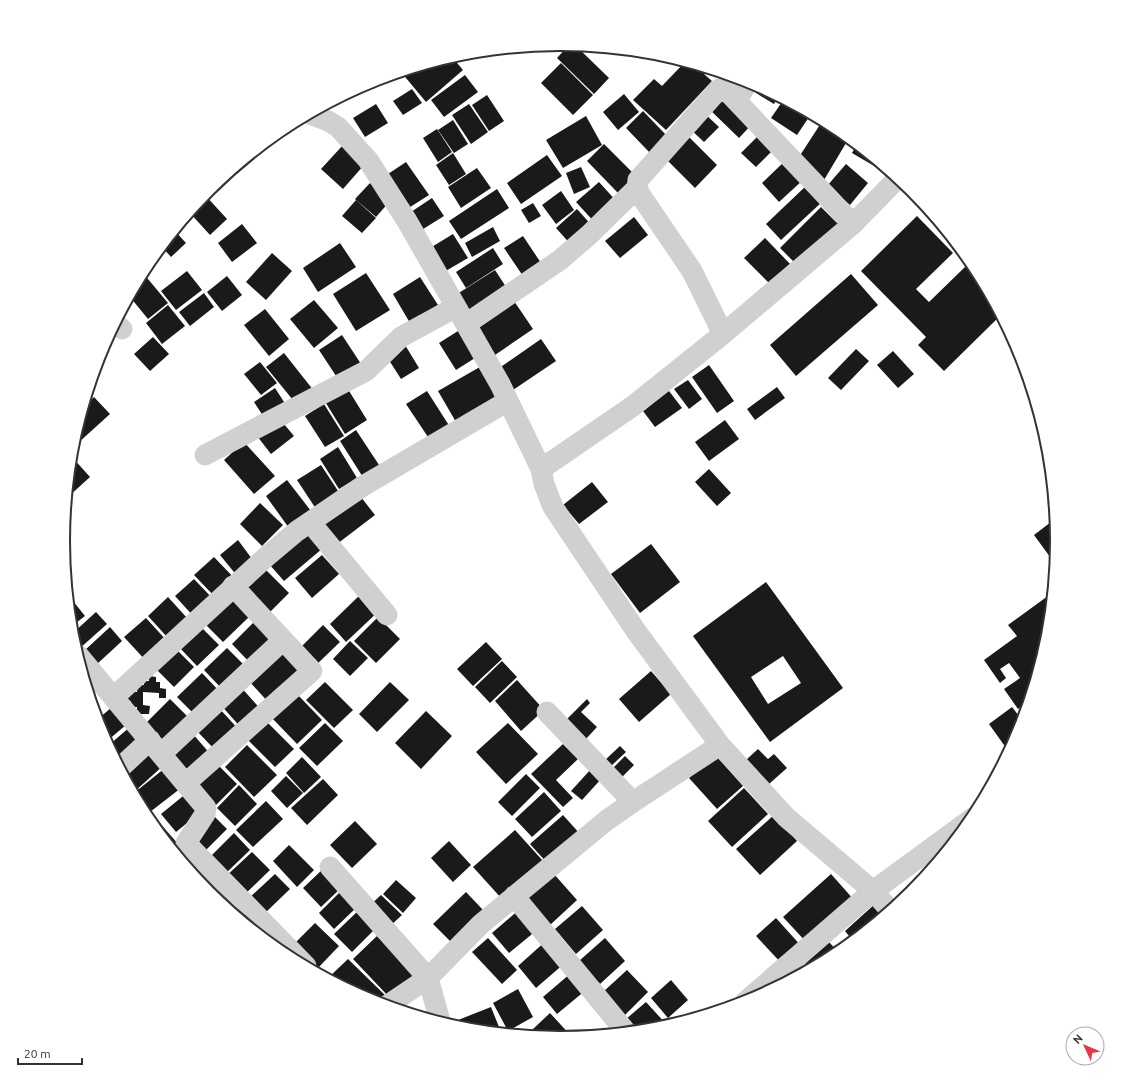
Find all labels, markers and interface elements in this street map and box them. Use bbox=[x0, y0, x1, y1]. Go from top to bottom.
north arrow bbox=[1065, 1026, 1105, 1066]
text: N bbox=[1071, 1032, 1085, 1046]
scale bar bbox=[18, 1040, 82, 1066]
text: 20 m bbox=[24, 1047, 51, 1060]

